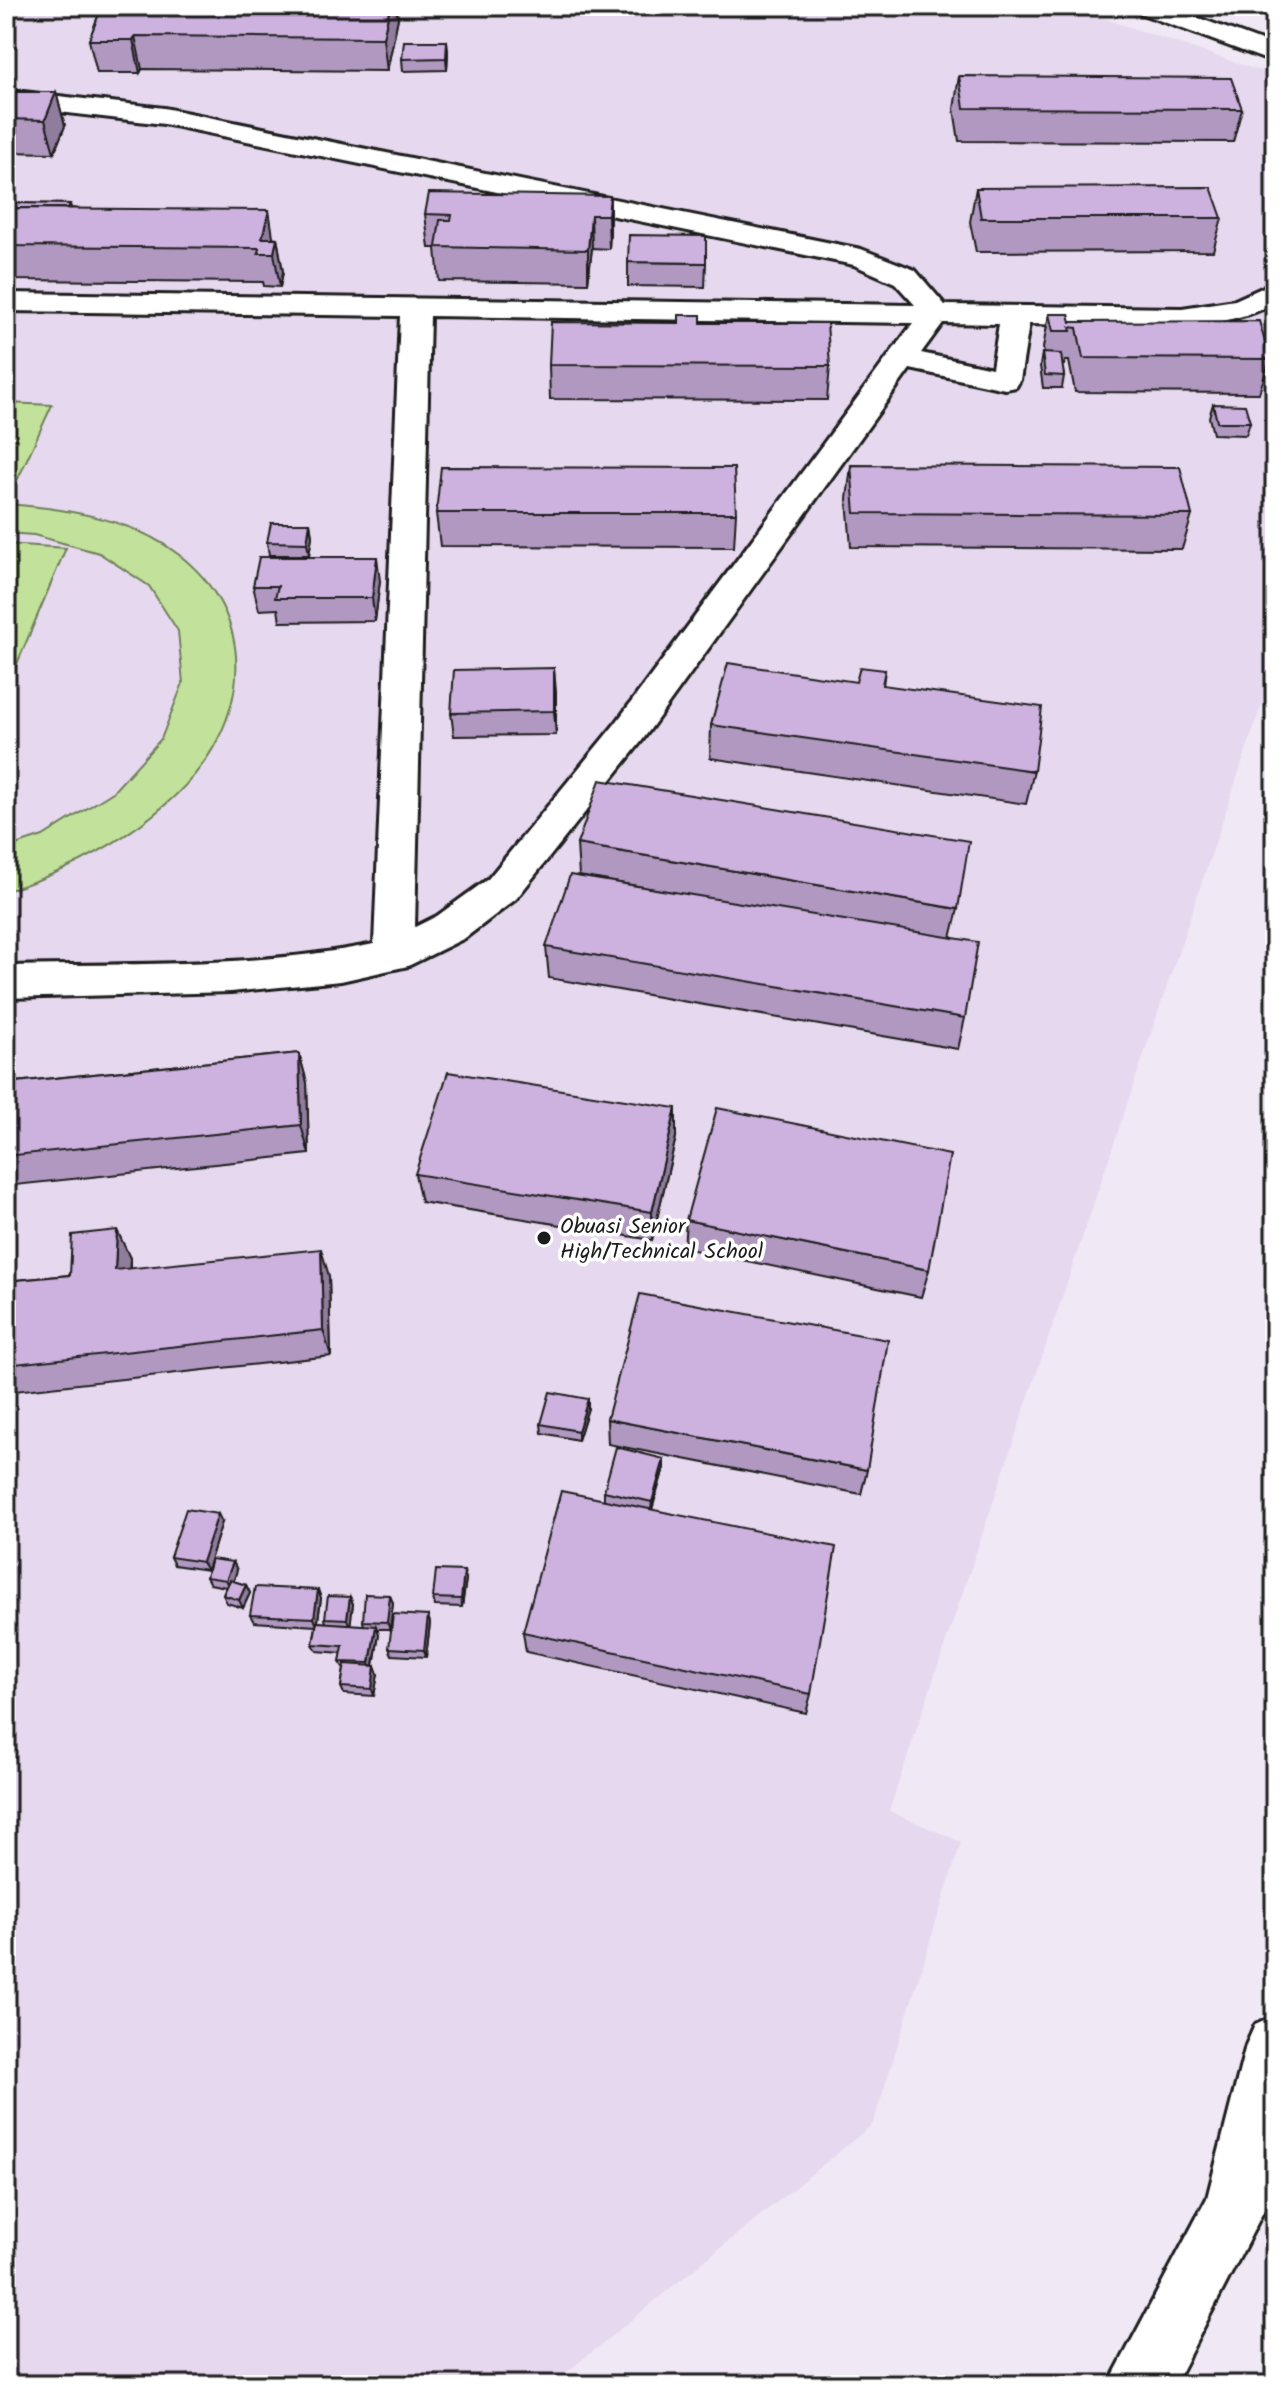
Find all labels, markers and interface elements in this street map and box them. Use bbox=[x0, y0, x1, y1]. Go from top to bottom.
place label: Obuasi Senior High/Technical School bbox=[560, 1210, 764, 1270]
marker: Obuasi Senior High/Technical School bbox=[535, 1229, 553, 1247]

